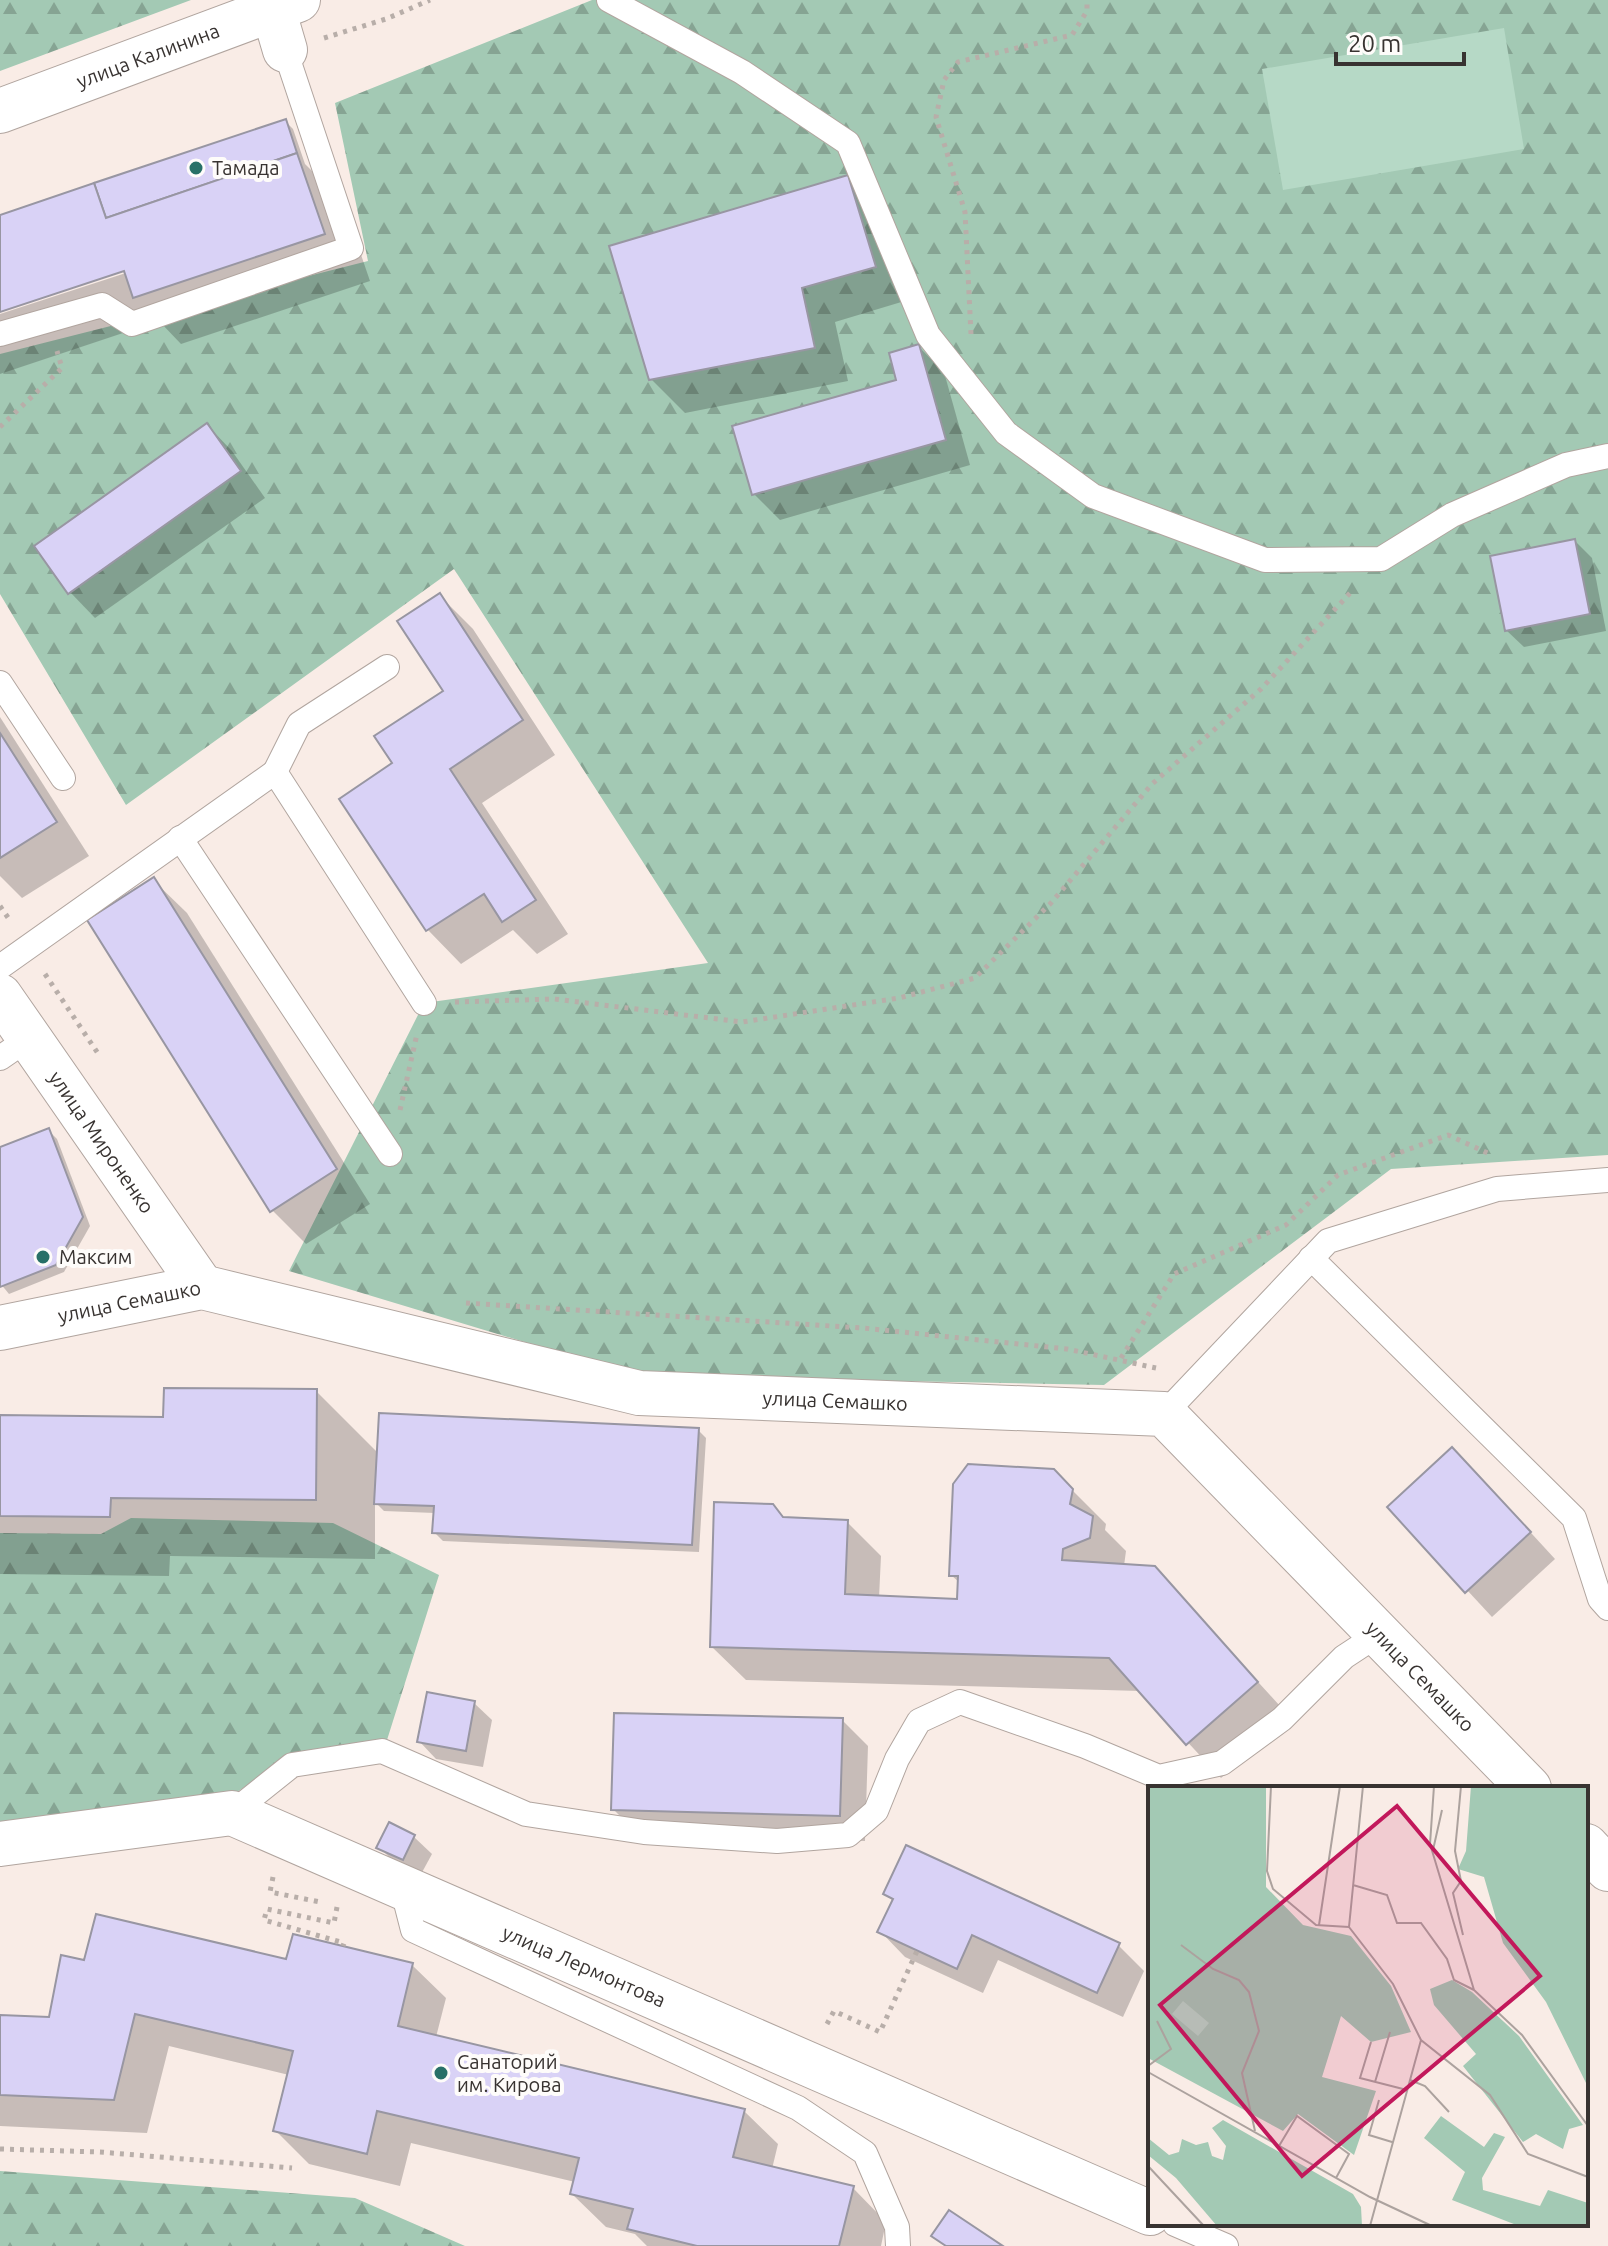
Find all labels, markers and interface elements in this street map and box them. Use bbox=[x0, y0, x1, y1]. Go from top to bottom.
scale bar bbox=[1336, 16, 1464, 66]
street label: улица Калинина bbox=[73, 18, 223, 92]
text: 20 m bbox=[1348, 30, 1401, 57]
place label: Тамада bbox=[212, 156, 279, 179]
marker: Тамада bbox=[187, 159, 205, 177]
street label: улица Мироненко bbox=[45, 1066, 159, 1218]
place label: Максим bbox=[59, 1245, 132, 1268]
marker: Максим bbox=[34, 1248, 52, 1266]
street label: улица Семашко bbox=[56, 1276, 203, 1327]
street label: улица Семашко bbox=[762, 1386, 908, 1415]
street label: улица Семашко bbox=[1362, 1616, 1480, 1736]
inset map bbox=[1148, 1786, 1588, 2226]
street label: улица Лермонтова bbox=[499, 1920, 669, 2012]
place label: Санаторий им. Кирова bbox=[457, 2050, 562, 2096]
marker: Санаторий им. Кирова bbox=[432, 2064, 450, 2082]

